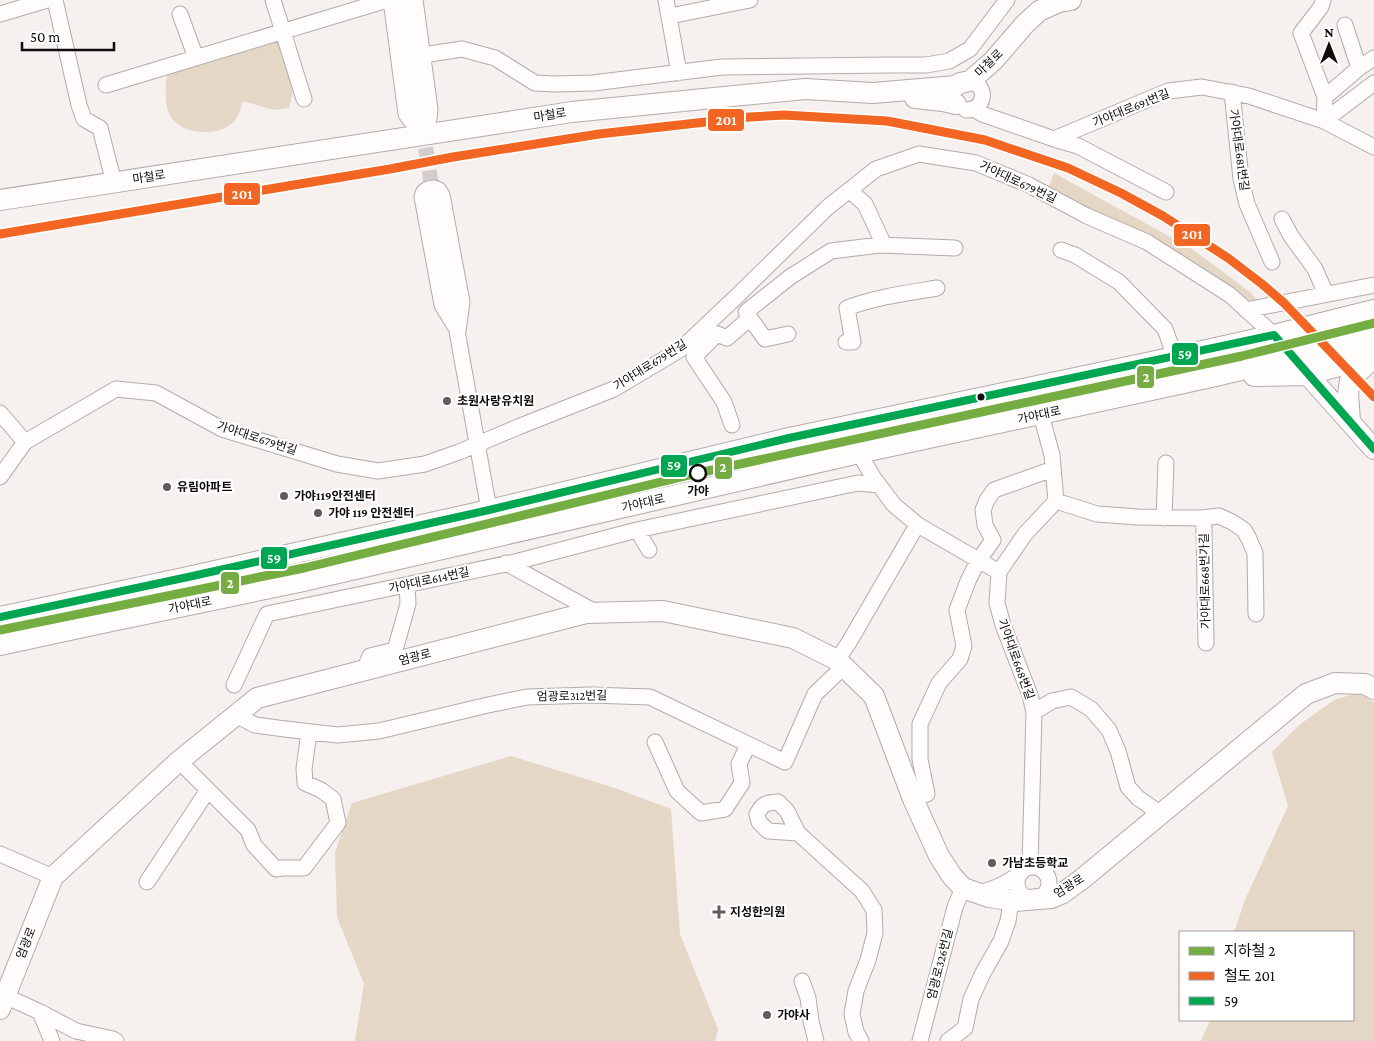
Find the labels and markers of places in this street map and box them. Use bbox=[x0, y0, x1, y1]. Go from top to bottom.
unlabelled marker bbox=[976, 392, 986, 402]
place label: 초원사랑유치원 bbox=[457, 394, 534, 408]
marker: 초원사랑유치원 bbox=[441, 395, 453, 407]
marker: 가야 bbox=[689, 464, 707, 482]
place label: 유림아파트 bbox=[177, 480, 232, 494]
marker: 유림아파트 bbox=[161, 481, 173, 493]
place label: 가야 bbox=[687, 484, 709, 498]
place label: 가야119안전센터 bbox=[294, 489, 376, 503]
marker: 가야119안전센터 bbox=[278, 490, 290, 502]
place label: 가야 119 안전센터 bbox=[328, 506, 414, 520]
marker: 가야 119 안전센터 bbox=[312, 507, 324, 519]
place label: 가남초등학교 bbox=[1002, 856, 1068, 870]
marker: 가남초등학교 bbox=[986, 857, 998, 869]
marker: 지성한의원 bbox=[712, 905, 726, 919]
place label: 지성한의원 bbox=[730, 905, 785, 919]
place label: 가야사 bbox=[777, 1008, 810, 1022]
marker: 가야사 bbox=[761, 1009, 773, 1021]

